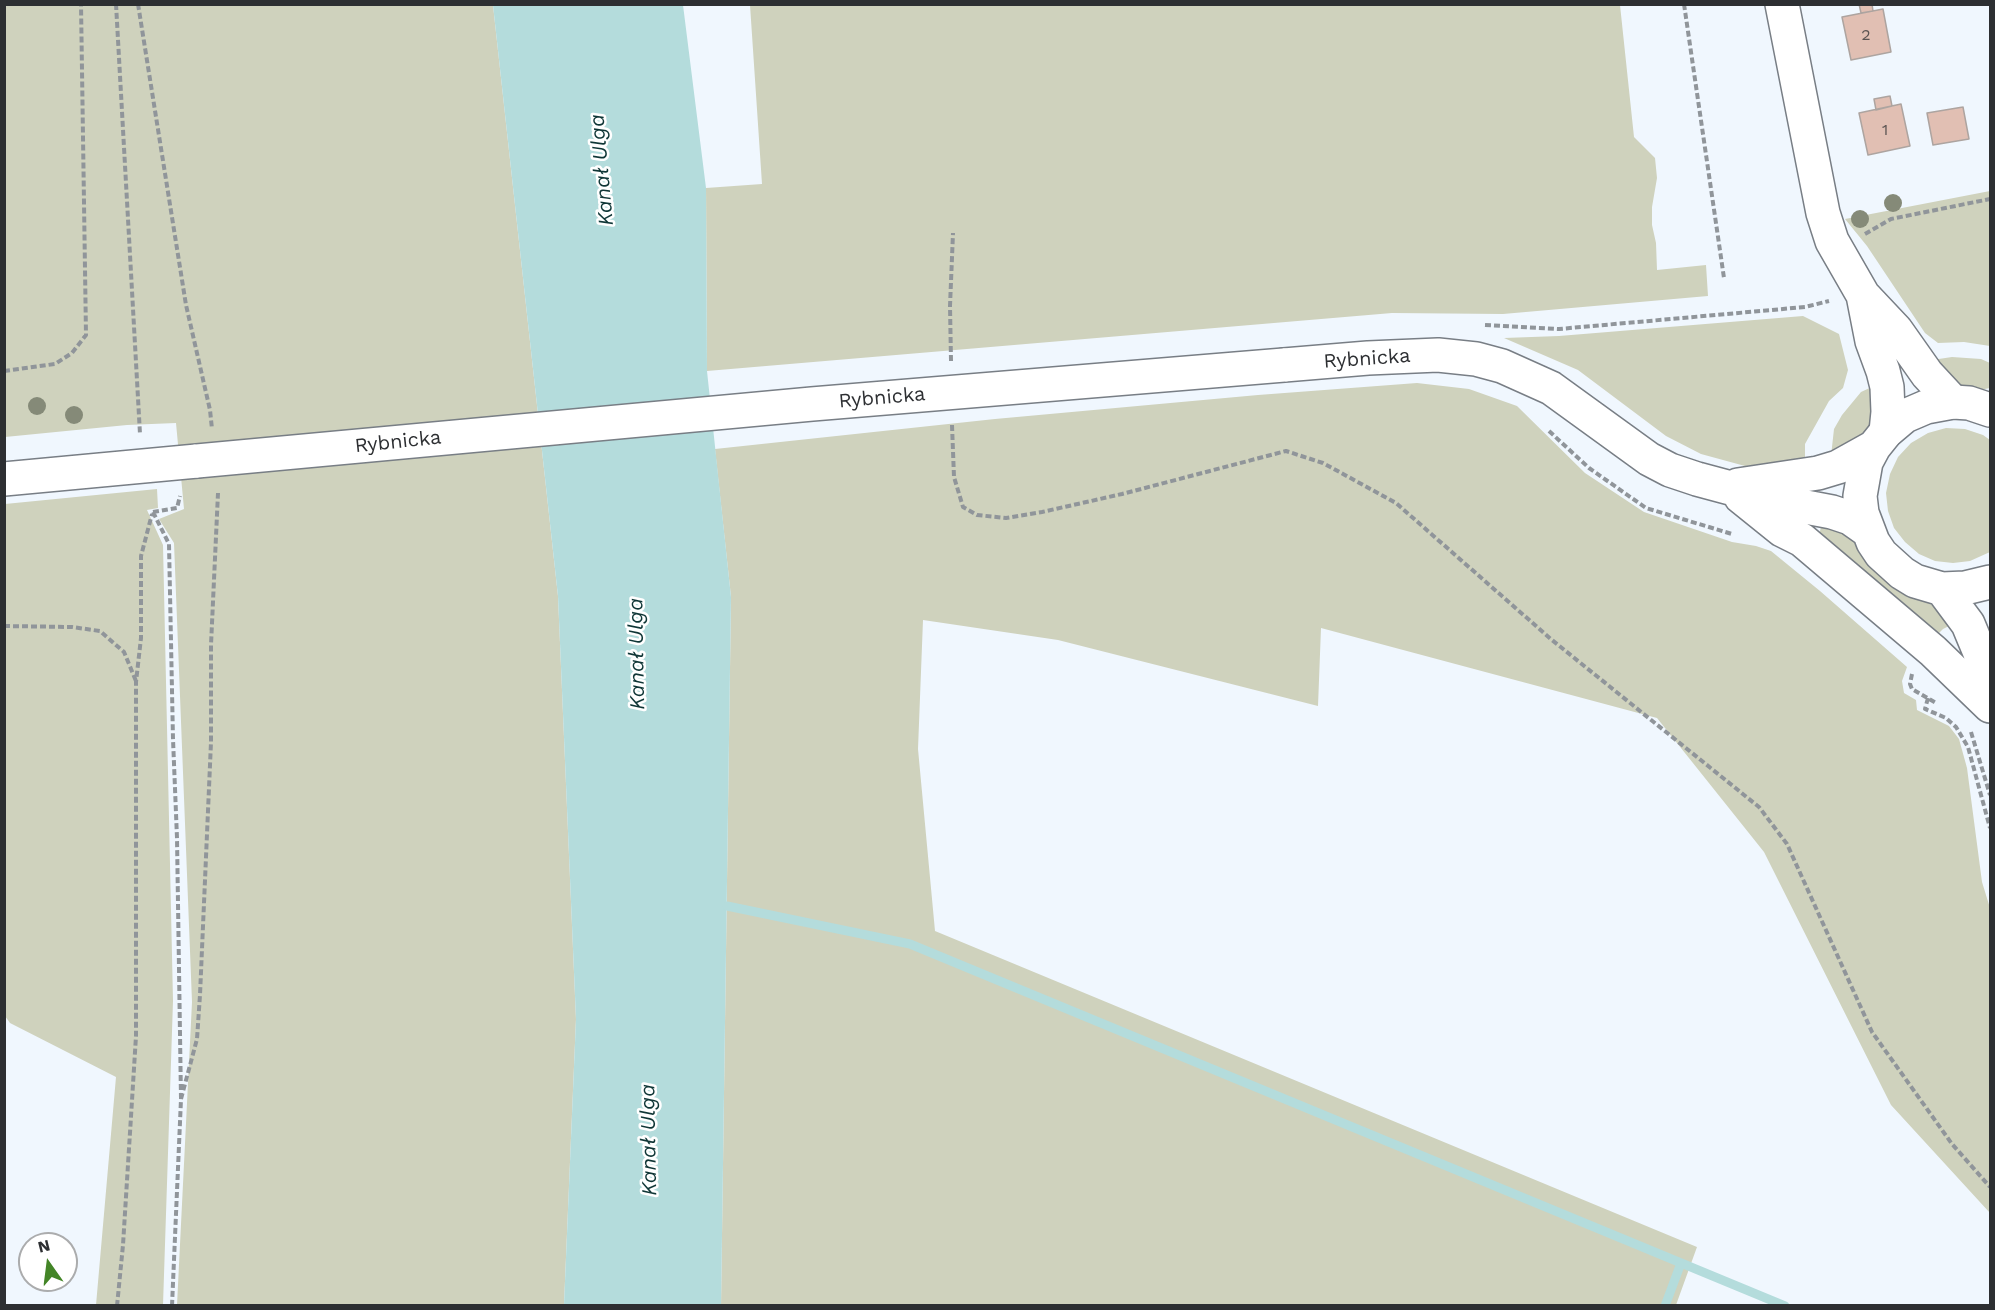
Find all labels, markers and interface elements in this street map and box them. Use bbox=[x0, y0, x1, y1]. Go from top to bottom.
house number: 2 bbox=[1861, 25, 1871, 45]
water label: Kanał Ulga bbox=[585, 113, 619, 227]
house number: 1 bbox=[1882, 120, 1888, 140]
street label: Rybnicka bbox=[1323, 344, 1411, 374]
street label: Rybnicka bbox=[838, 382, 926, 414]
street label: Rybnicka bbox=[354, 426, 442, 458]
water label: Kanał Ulga bbox=[623, 598, 651, 710]
water label: Kanał Ulga bbox=[635, 1084, 663, 1196]
north arrow bbox=[18, 1232, 78, 1292]
text: N bbox=[36, 1235, 52, 1257]

